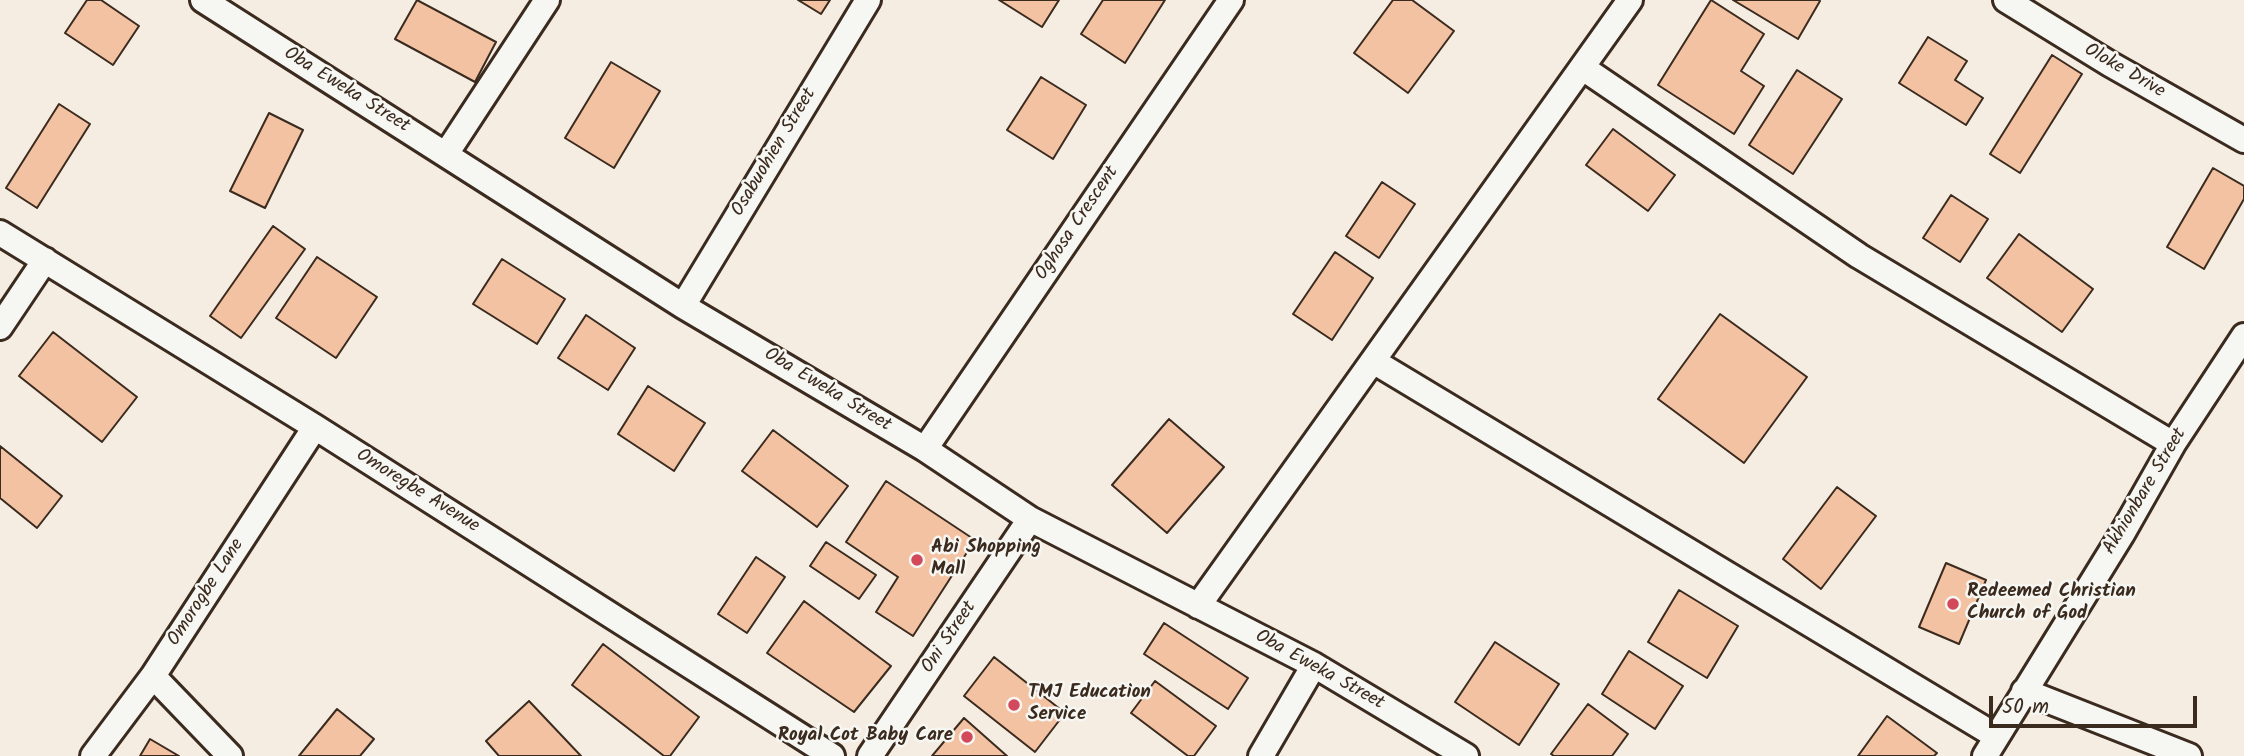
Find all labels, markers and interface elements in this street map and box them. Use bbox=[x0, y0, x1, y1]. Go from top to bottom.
street label: Oloke Drive bbox=[2079, 40, 2169, 104]
street label: Oba Eweka Street bbox=[279, 43, 413, 139]
street label: Osabuohien Street bbox=[728, 85, 822, 221]
street label: Oghosa Crescent bbox=[1031, 163, 1125, 285]
street label: Oba Eweka Street bbox=[759, 344, 895, 438]
street label: Akhionbare Street bbox=[2099, 425, 2193, 559]
street label: Omoregbe Avenue bbox=[351, 445, 483, 539]
street label: Omorogbe Lane bbox=[164, 535, 250, 651]
place label: Abi Shopping Mall bbox=[931, 538, 1041, 582]
marker: Abi Shopping Mall bbox=[909, 552, 925, 568]
place label: Redeemed Christian Church of God bbox=[1967, 582, 2136, 626]
marker: Redeemed Christian Church of God bbox=[1945, 596, 1961, 612]
street label: Oni Street bbox=[918, 598, 982, 678]
street label: Oba Eweka Street bbox=[1250, 626, 1388, 716]
scale bar bbox=[1992, 682, 2200, 726]
place label: TMJ Education Service bbox=[1028, 683, 1151, 727]
text: 50 m bbox=[2002, 691, 2049, 724]
marker: TMJ Education Service bbox=[1006, 697, 1022, 713]
place label: Royal Cot Baby Care bbox=[778, 726, 953, 748]
marker: Royal Cot Baby Care bbox=[959, 729, 975, 745]

